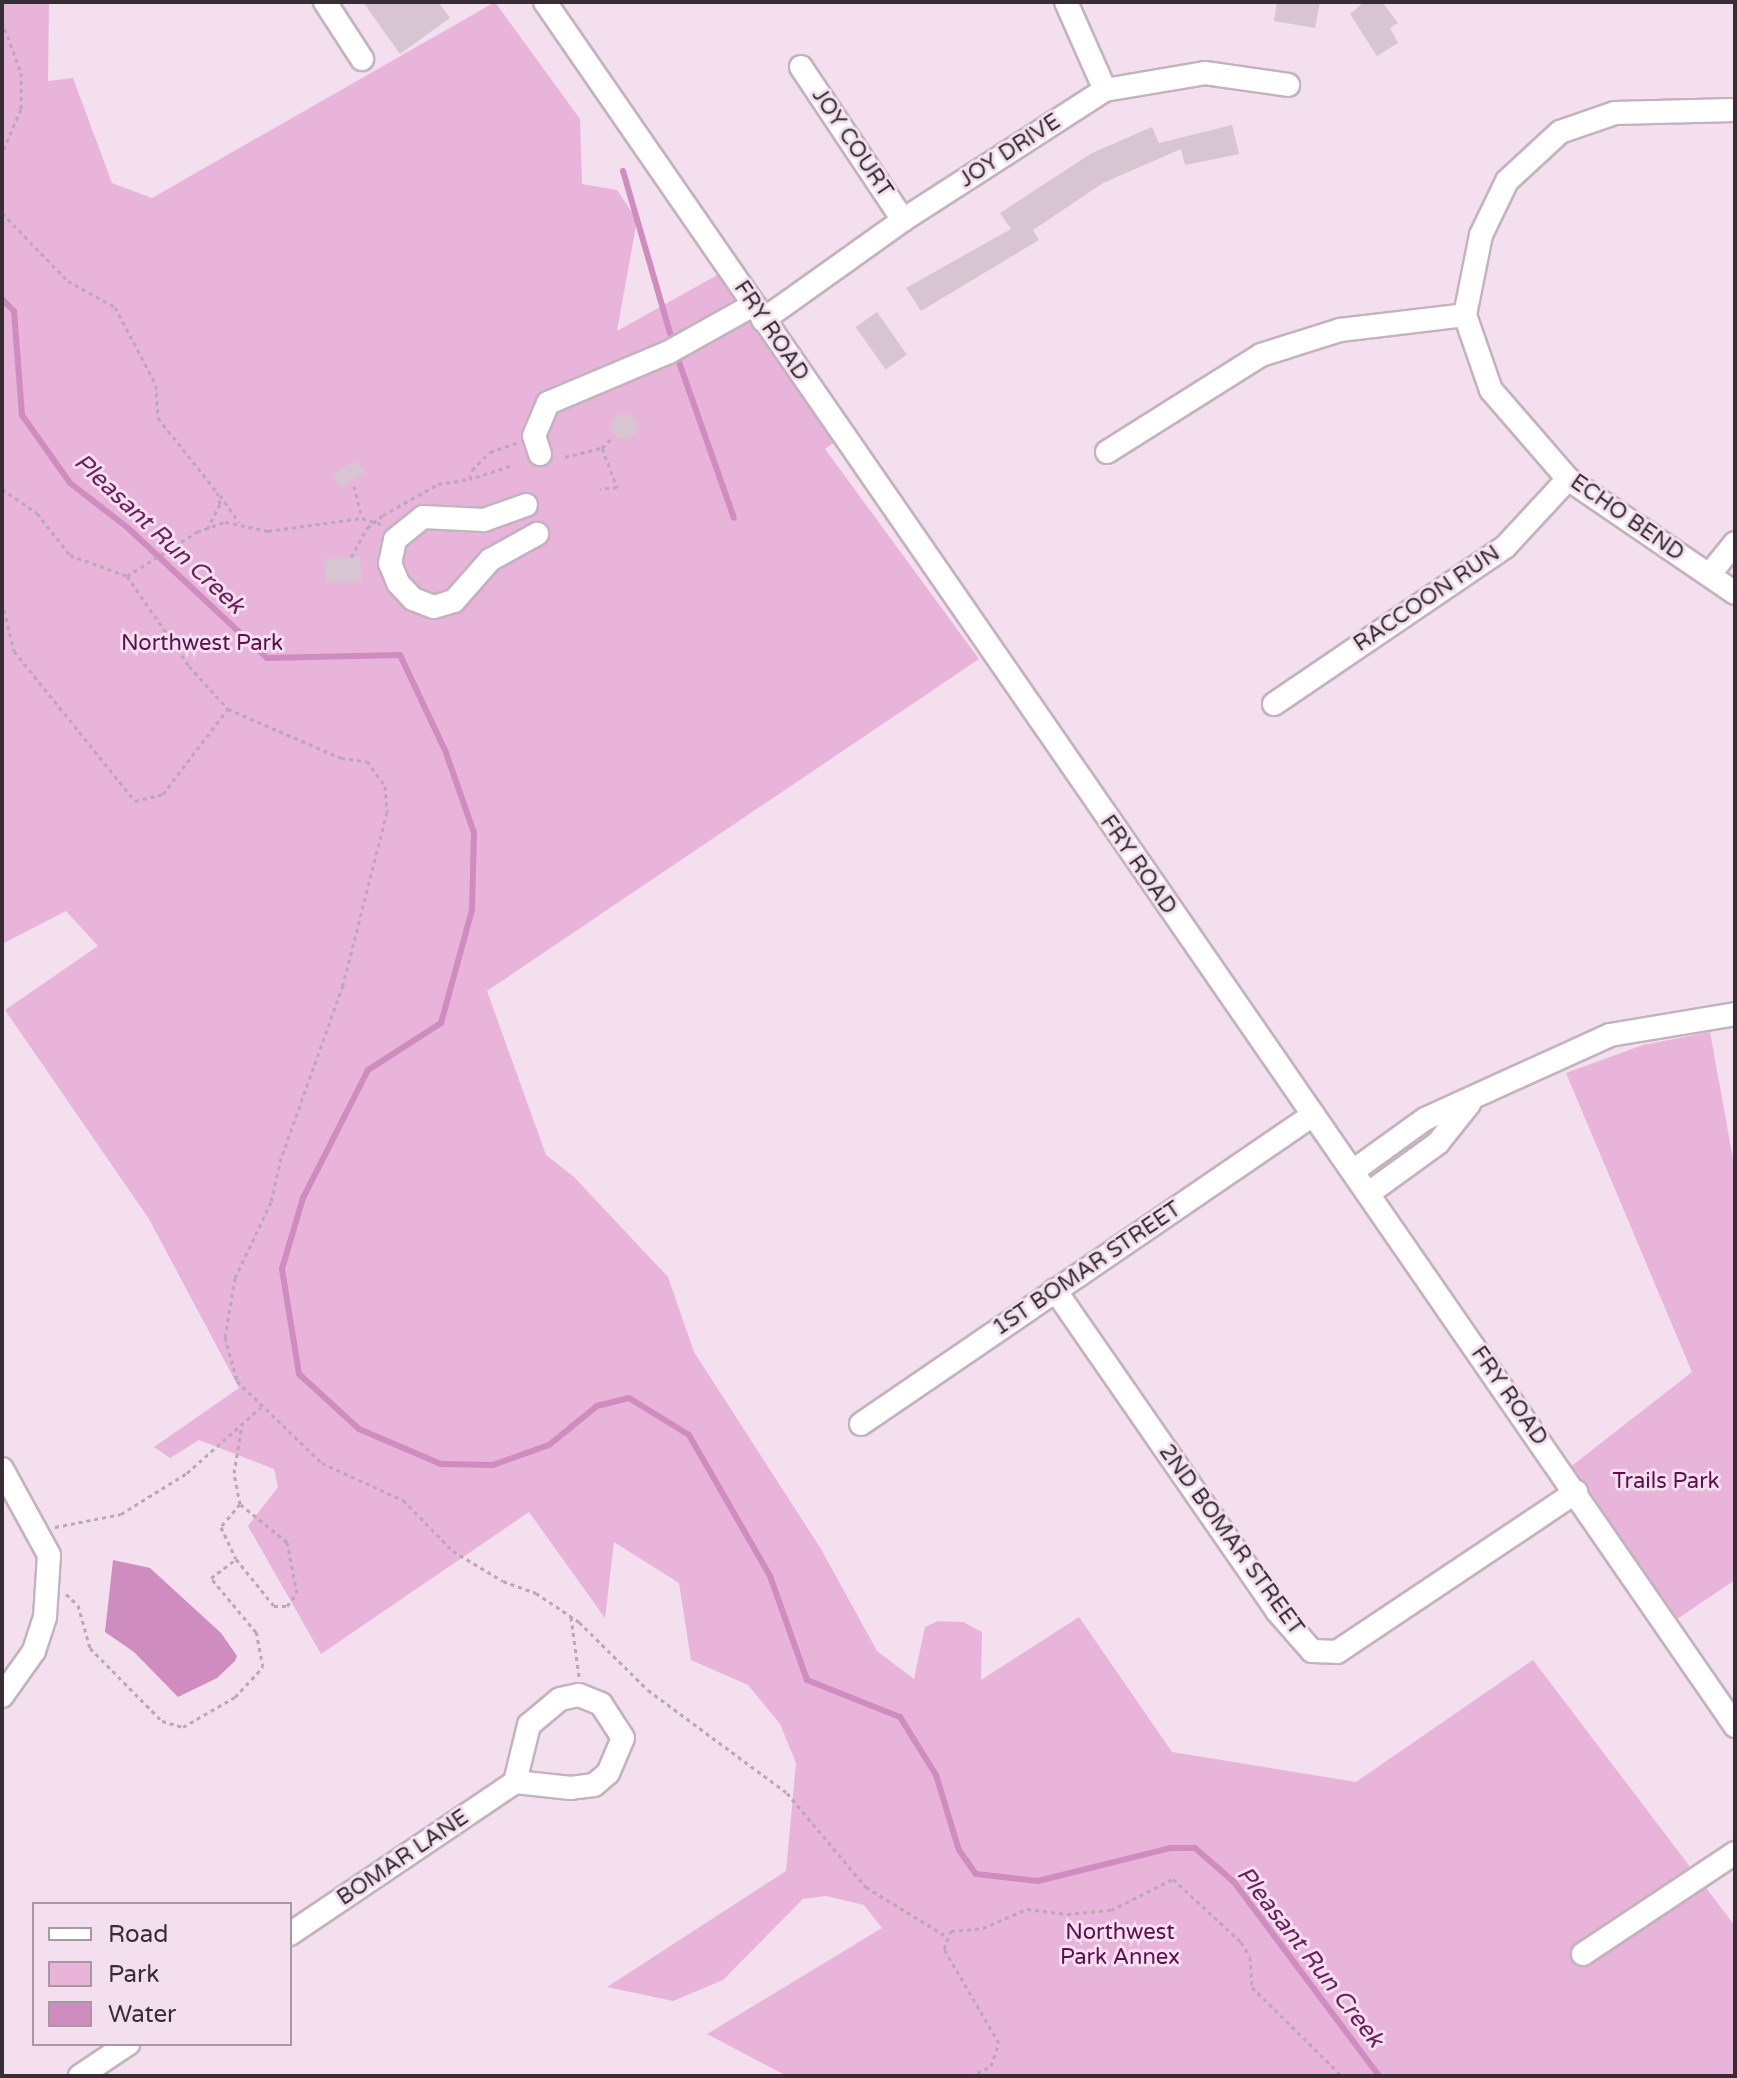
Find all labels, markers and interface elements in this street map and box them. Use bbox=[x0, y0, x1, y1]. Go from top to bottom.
street label: JOY COURT bbox=[806, 84, 898, 202]
street label: JOY DRIVE bbox=[955, 109, 1065, 193]
street label: FRY ROAD bbox=[728, 276, 814, 386]
water label: Pleasant Run Creek bbox=[68, 448, 250, 620]
street label: ECHO BEND bbox=[1565, 469, 1689, 567]
street label: RACCOON RUN bbox=[1349, 540, 1505, 658]
park label: Northwest Park bbox=[121, 631, 283, 657]
street label: FRY ROAD bbox=[1094, 810, 1182, 920]
street label: 1ST BOMAR STREET bbox=[988, 1196, 1186, 1342]
street label: FRY ROAD bbox=[1465, 1341, 1553, 1451]
street label: 2ND BOMAR STREET bbox=[1153, 1440, 1309, 1640]
park label: Trails Park bbox=[1612, 1469, 1720, 1495]
street label: BOMAR LANE bbox=[332, 1804, 474, 1912]
water label: Pleasant Run Creek bbox=[1230, 1861, 1390, 2053]
legend bbox=[32, 1902, 292, 2046]
park label: Northwest Park Annex bbox=[1060, 1919, 1180, 1970]
text: Road bbox=[108, 1920, 168, 1949]
text: Park bbox=[108, 1960, 159, 1989]
text: Water bbox=[108, 2000, 176, 2029]

